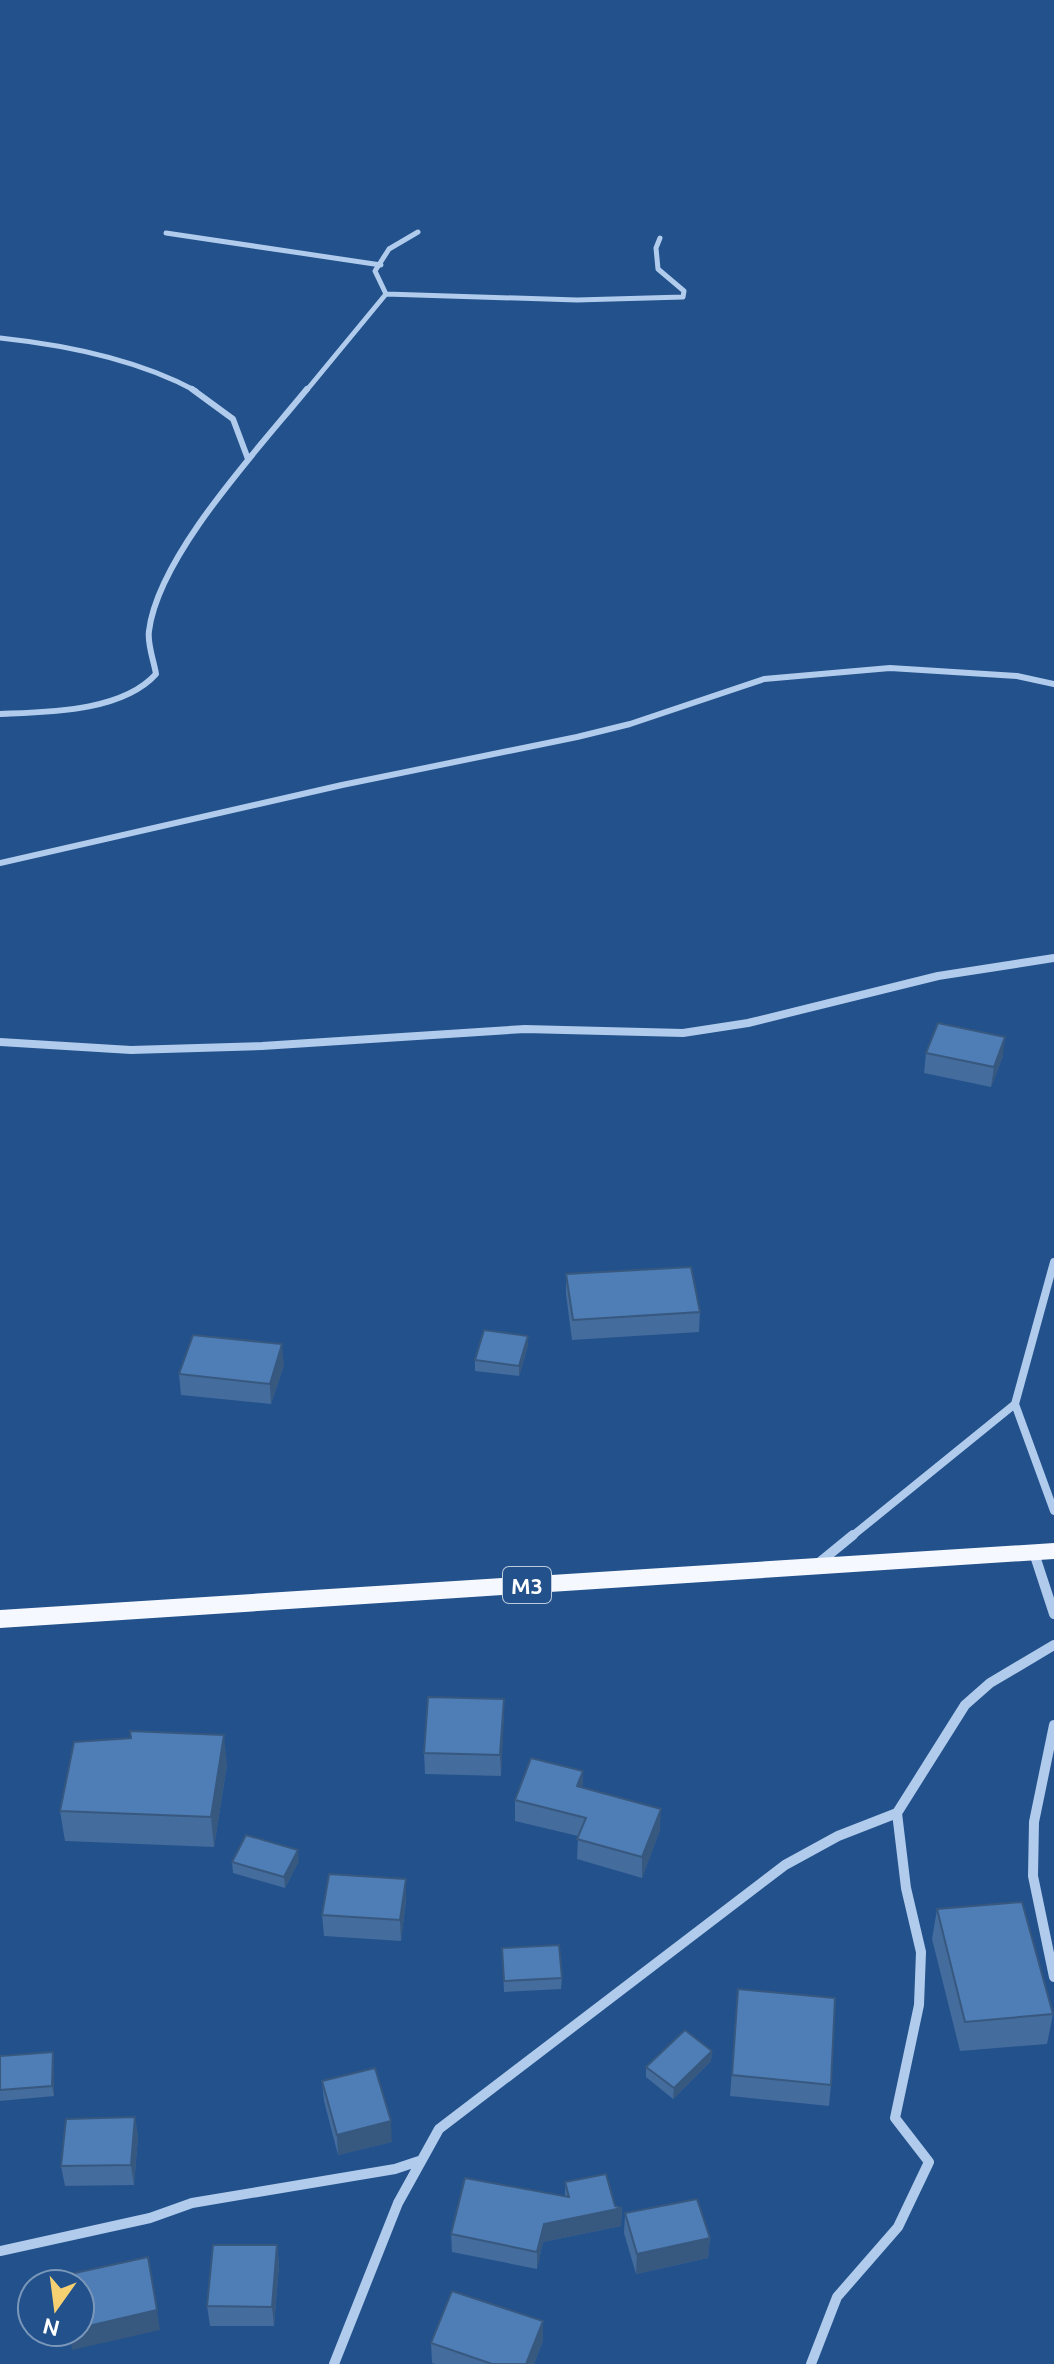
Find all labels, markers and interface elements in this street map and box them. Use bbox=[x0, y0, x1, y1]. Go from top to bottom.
road number: M3 bbox=[503, 1567, 551, 1603]
north arrow bbox=[16, 2268, 96, 2348]
text: N bbox=[40, 2314, 62, 2342]

